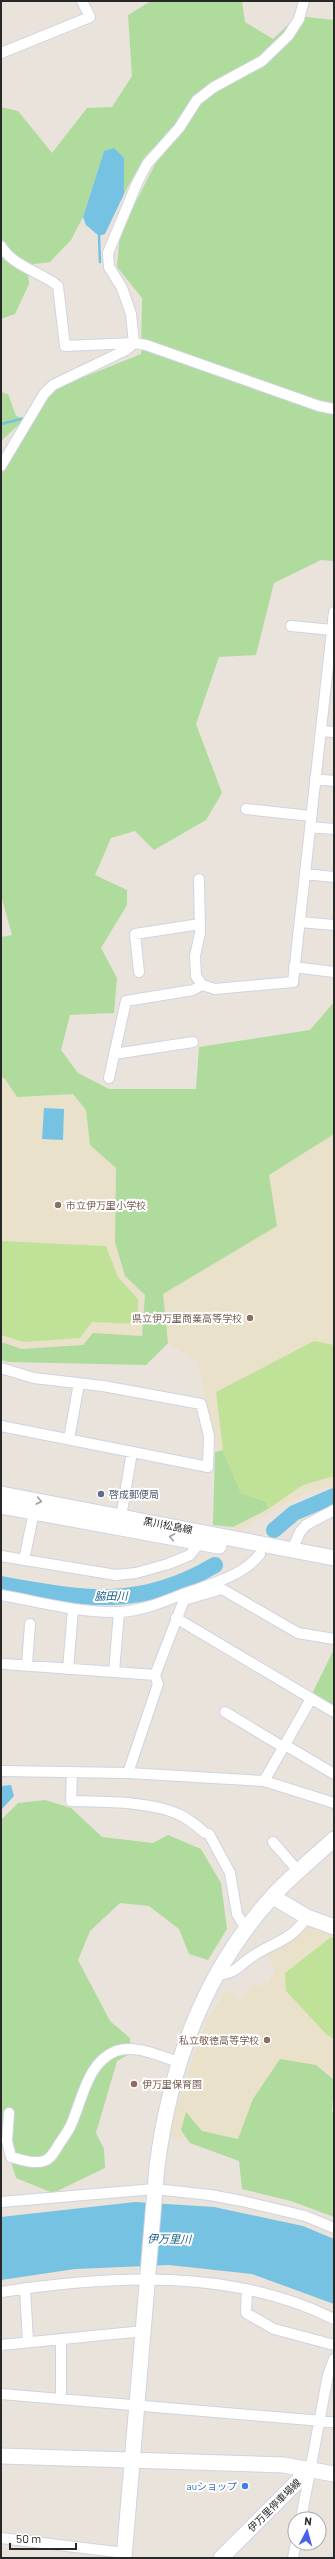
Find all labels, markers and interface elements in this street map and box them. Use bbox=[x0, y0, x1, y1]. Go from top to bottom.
place label: 市立伊万里小学校 bbox=[66, 1199, 146, 1211]
marker: 市立伊万里小学校 bbox=[53, 1200, 63, 1210]
place label: 県立伊万里商業高等学校 bbox=[132, 1312, 242, 1324]
marker: 県立伊万里商業高等学校 bbox=[245, 1313, 255, 1323]
place label: 啓成郵便局 bbox=[109, 1488, 159, 1500]
marker: 啓成郵便局 bbox=[96, 1489, 106, 1499]
one-way arrow bbox=[36, 1496, 42, 1505]
street label: 黒川松島線 bbox=[142, 1514, 194, 1536]
one-way arrow bbox=[169, 1533, 175, 1542]
water label: 脇田川 bbox=[95, 1589, 128, 1602]
place label: 私立敬徳高等学校 bbox=[179, 2034, 259, 2046]
marker: 私立敬徳高等学校 bbox=[262, 2035, 272, 2045]
place label: 伊万里保育園 bbox=[142, 2078, 202, 2090]
marker: 伊万里保育園 bbox=[129, 2079, 139, 2089]
water label: 伊万里川 bbox=[147, 2232, 192, 2245]
street label: 伊万里停車場線 bbox=[245, 2476, 303, 2534]
place label: auショップ bbox=[187, 2480, 237, 2492]
marker: auショップ bbox=[240, 2481, 250, 2491]
north arrow bbox=[287, 2511, 327, 2551]
text: N bbox=[304, 2514, 312, 2527]
scale bar bbox=[10, 2525, 76, 2551]
text: 50 m bbox=[16, 2531, 41, 2545]

